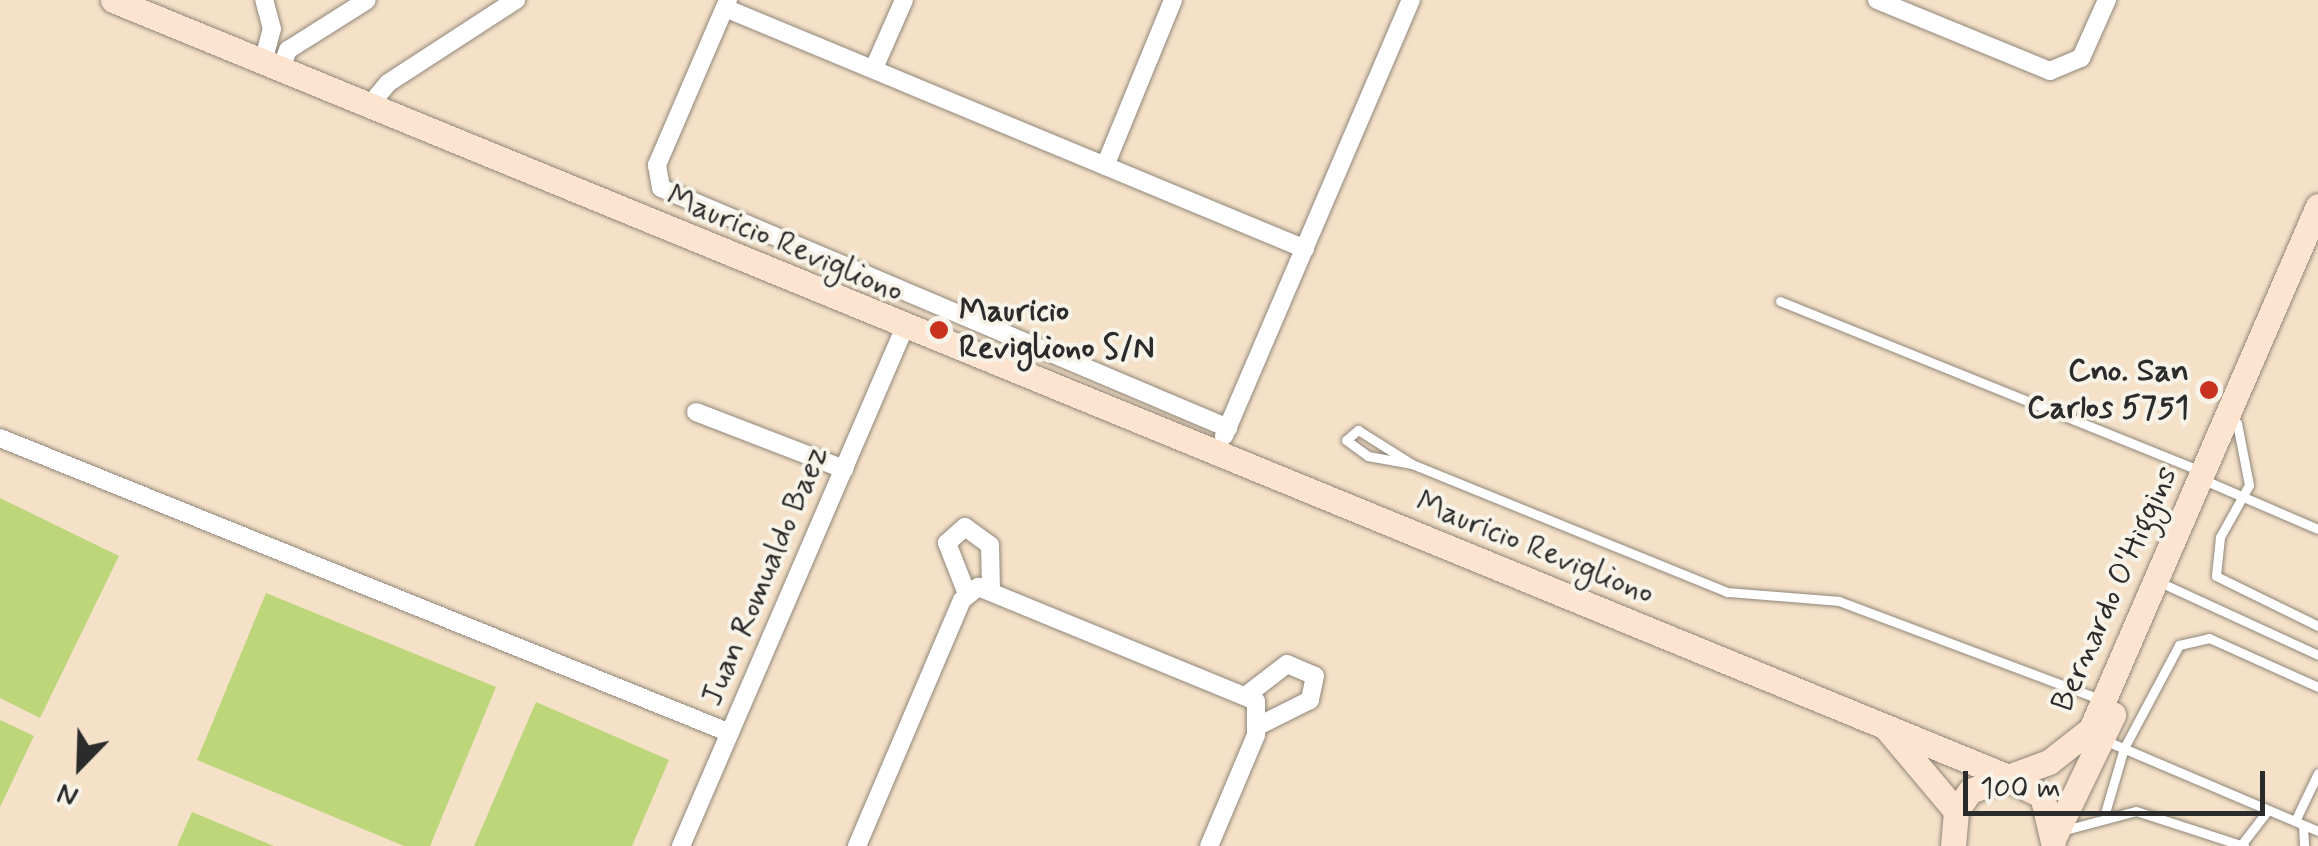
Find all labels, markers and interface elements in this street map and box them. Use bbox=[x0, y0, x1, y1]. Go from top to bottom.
street label: Mauricio Revigliono bbox=[661, 177, 909, 311]
place label: Mauricio Revigliono S/N bbox=[959, 293, 1156, 368]
marker: Mauricio Revigliono S/N bbox=[928, 319, 950, 341]
place label: Cno. San Carlos 5751 bbox=[2027, 353, 2189, 428]
marker: Cno. San Carlos 5751 bbox=[2198, 379, 2220, 401]
street label: Juan Romualdo Baez bbox=[693, 440, 837, 712]
street label: Bernardo O'Higgins bbox=[2044, 460, 2186, 718]
street label: Mauricio Revigliono bbox=[1410, 483, 1660, 613]
north arrow bbox=[30, 716, 130, 816]
scale bar bbox=[1968, 751, 2270, 813]
text: 100 m bbox=[1980, 769, 2061, 808]
text: N bbox=[52, 773, 84, 815]

